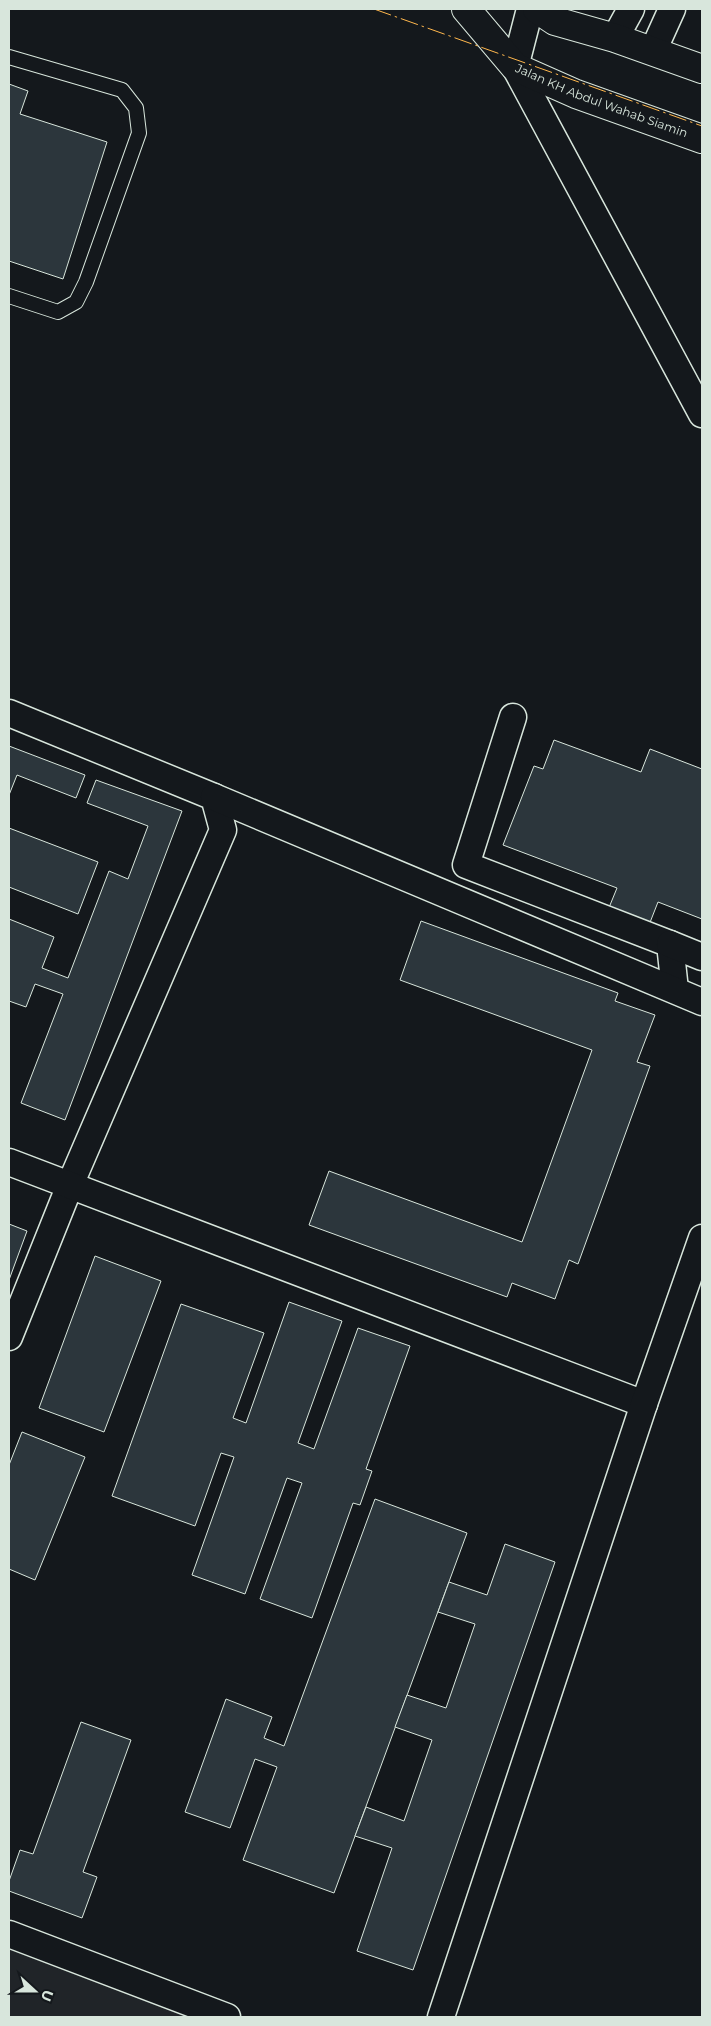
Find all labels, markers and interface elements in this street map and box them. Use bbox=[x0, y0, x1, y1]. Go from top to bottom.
street label: Jalan KH Abdul Wahab Siamin bbox=[512, 60, 690, 140]
north arrow bbox=[10, 1966, 60, 2016]
text: U bbox=[37, 1987, 58, 2004]

